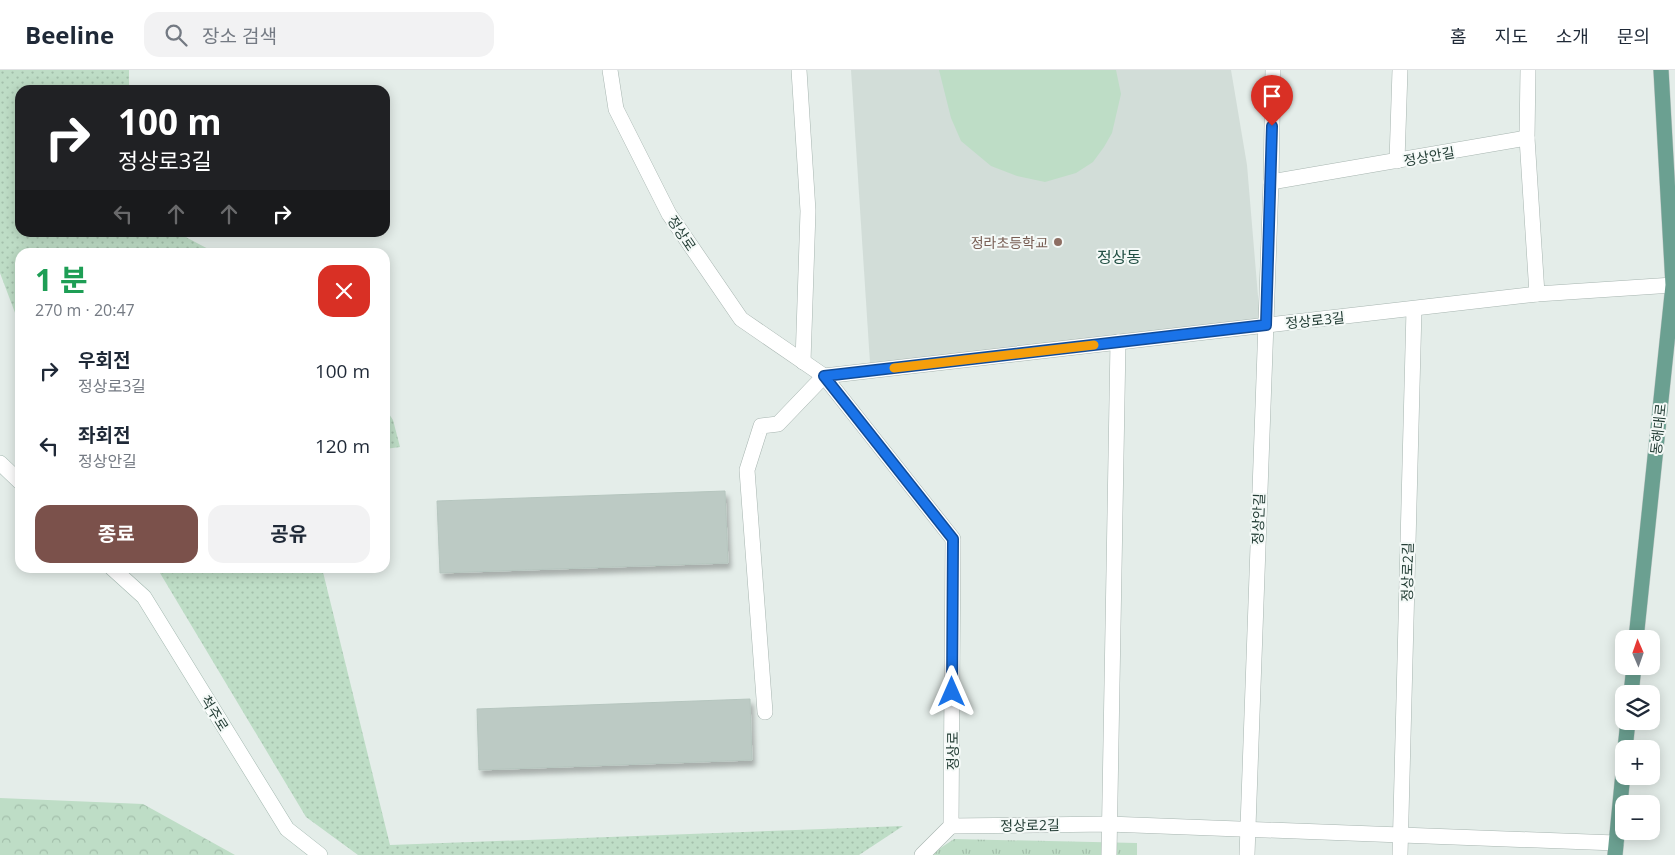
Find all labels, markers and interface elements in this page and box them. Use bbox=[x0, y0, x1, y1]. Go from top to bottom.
search box bbox=[144, 12, 494, 57]
text: Beeline bbox=[25, 18, 114, 51]
icon: search bbox=[162, 21, 190, 49]
text: 장소 검색 bbox=[202, 23, 277, 49]
text: 홈 bbox=[1450, 24, 1467, 48]
text: 지도 bbox=[1495, 24, 1528, 48]
text: 소개 bbox=[1556, 24, 1589, 48]
text: 문의 bbox=[1617, 24, 1650, 48]
pin bbox=[1251, 75, 1293, 126]
icon: arrive bbox=[1258, 82, 1286, 110]
text: 100 m bbox=[118, 98, 222, 145]
icon: right bbox=[35, 105, 100, 170]
street label: 정상안길 bbox=[1402, 142, 1456, 170]
text: 정상로3길 bbox=[118, 145, 212, 175]
icon: left bbox=[109, 200, 137, 228]
icon: ahead bbox=[162, 200, 190, 228]
icon: ahead bbox=[215, 200, 243, 228]
icon: right bbox=[268, 200, 296, 228]
street label: 정상로 bbox=[663, 212, 701, 254]
place label: 정라초등학교 bbox=[971, 233, 1048, 252]
marker: 정라초등학교 bbox=[1052, 236, 1064, 248]
district label: 정상동 bbox=[1097, 246, 1141, 268]
text: 1 분 bbox=[35, 259, 88, 300]
button: close bbox=[318, 265, 370, 317]
text: 270 m · 20:47 bbox=[35, 299, 135, 321]
street label: 정상로3길 bbox=[1284, 307, 1346, 333]
text: 우회전 bbox=[78, 347, 130, 373]
icon: right bbox=[35, 357, 63, 385]
text: 100 m bbox=[315, 358, 370, 384]
text: 정상로3길 bbox=[78, 375, 146, 397]
street label: 동해대로 bbox=[1646, 402, 1670, 456]
text: 좌회전 bbox=[78, 422, 130, 448]
icon: left bbox=[35, 432, 63, 460]
text: 120 m bbox=[315, 433, 370, 459]
text: 정상안길 bbox=[78, 450, 137, 472]
street label: 정상안길 bbox=[1248, 493, 1268, 545]
button: 종료 bbox=[35, 505, 198, 563]
button: 공유 bbox=[208, 505, 370, 563]
street label: 정상로2길 bbox=[1397, 542, 1417, 602]
north arrow bbox=[1615, 630, 1660, 675]
map controls bbox=[1615, 630, 1660, 840]
position arrow bbox=[925, 665, 977, 717]
button: layers bbox=[1615, 685, 1660, 730]
street label: 척주로 bbox=[197, 692, 233, 735]
street label: 정상로 bbox=[943, 732, 962, 770]
button: + bbox=[1615, 740, 1660, 785]
button: − bbox=[1615, 795, 1660, 840]
street label: 정상로2길 bbox=[1000, 815, 1060, 835]

